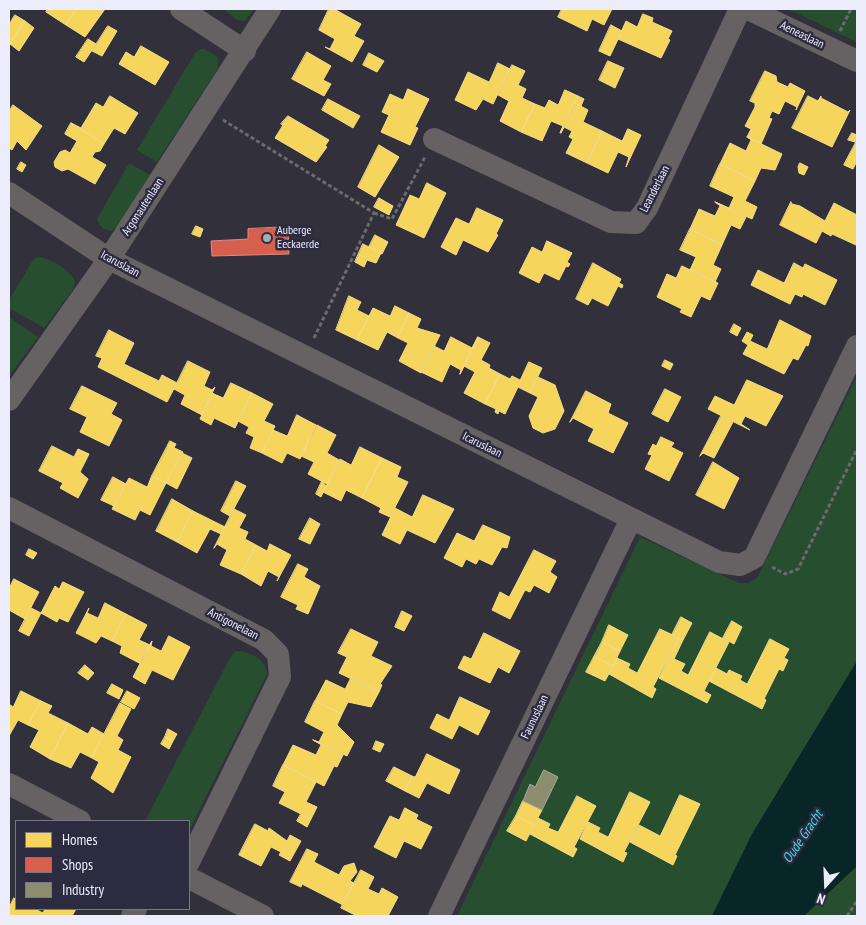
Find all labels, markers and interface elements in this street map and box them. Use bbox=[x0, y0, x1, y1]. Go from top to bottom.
street label: Aeneaslaan bbox=[778, 18, 826, 52]
street label: Leanderlaan bbox=[637, 163, 673, 215]
street label: Argonautenlaan bbox=[119, 176, 167, 238]
place label: Auberge Eeckaerde bbox=[277, 224, 319, 252]
marker: Auberge Eeckaerde bbox=[261, 232, 273, 244]
street label: Icaruslaan bbox=[98, 248, 142, 280]
street label: Icaruslaan bbox=[460, 429, 504, 461]
street label: Antigonelaan bbox=[205, 605, 261, 643]
street label: Faunuslaan bbox=[518, 693, 552, 741]
water label: Oude Gracht bbox=[779, 807, 827, 867]
legend bbox=[15, 820, 190, 910]
text: Homes bbox=[62, 830, 98, 849]
text: Shops bbox=[62, 855, 93, 874]
north arrow bbox=[801, 860, 851, 910]
text: Industry bbox=[62, 880, 104, 899]
text: N bbox=[814, 889, 828, 909]

